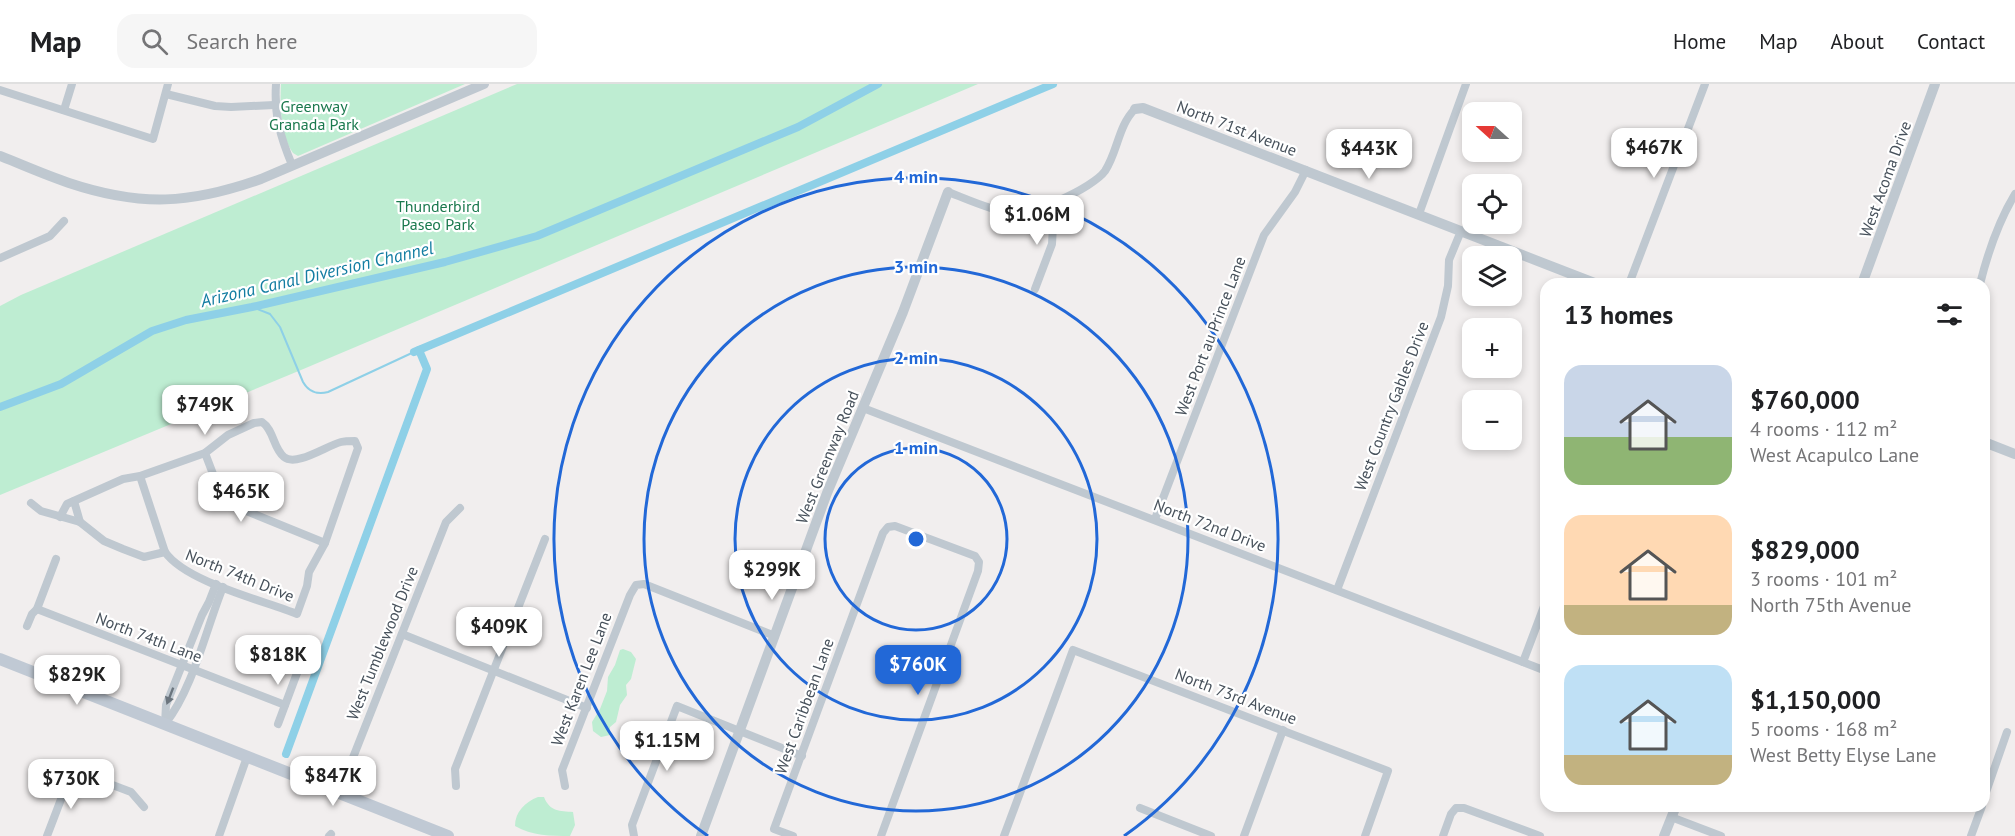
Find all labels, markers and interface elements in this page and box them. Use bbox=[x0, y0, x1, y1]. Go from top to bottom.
search box bbox=[117, 14, 537, 68]
text: Map bbox=[30, 23, 81, 60]
icon: search bbox=[138, 25, 171, 58]
text: Search here bbox=[186, 27, 297, 55]
text: Home bbox=[1673, 28, 1726, 55]
text: Map bbox=[1759, 28, 1798, 55]
text: About bbox=[1831, 28, 1884, 55]
text: Contact bbox=[1917, 28, 1985, 55]
park label: Greenway Granada Park bbox=[269, 96, 359, 134]
street label: North 71st Avenue bbox=[1174, 96, 1300, 160]
north arrow bbox=[1462, 102, 1522, 162]
map controls bbox=[1462, 102, 1522, 450]
street label: West Acoma Drive bbox=[1855, 118, 1915, 240]
pin: $467K bbox=[1612, 128, 1696, 179]
pin: $443K bbox=[1327, 129, 1411, 180]
text: $467K bbox=[1625, 134, 1683, 160]
text: $443K bbox=[1340, 135, 1398, 161]
text: 4 min bbox=[894, 165, 938, 188]
button: locate bbox=[1462, 174, 1522, 234]
pin: $1.06M bbox=[988, 195, 1086, 246]
park label: Thunderbird Paseo Park bbox=[396, 196, 480, 234]
text: $1.06M bbox=[1004, 201, 1070, 227]
water label: Arizona Canal Diversion Channel bbox=[197, 236, 436, 312]
button: layers bbox=[1462, 246, 1522, 306]
street label: West Port au Prince Lane bbox=[1170, 253, 1250, 419]
text: 3 min bbox=[894, 255, 938, 278]
text: 13 homes bbox=[1564, 298, 1673, 331]
icon: filters bbox=[1933, 298, 1966, 331]
button: + bbox=[1462, 318, 1522, 378]
street label: West Country Gables Drive bbox=[1349, 319, 1433, 493]
text: 2 min bbox=[894, 346, 938, 369]
text: $760,000 bbox=[1750, 383, 1860, 416]
pin: $749K bbox=[163, 385, 247, 436]
street label: West Greenway Road bbox=[791, 387, 863, 527]
icon: home bbox=[1612, 389, 1684, 461]
button: − bbox=[1462, 390, 1522, 450]
text: $749K bbox=[176, 391, 234, 417]
text: 4 rooms · 112 m² bbox=[1750, 416, 1897, 442]
text: 1 min bbox=[894, 436, 938, 459]
text: West Acapulco Lane bbox=[1750, 442, 1919, 468]
pin: $465K bbox=[199, 472, 283, 523]
text: $465K bbox=[212, 478, 270, 504]
street label: North 72nd Drive bbox=[1151, 494, 1269, 556]
centre of rings bbox=[906, 529, 926, 549]
text: $829,000 bbox=[1750, 533, 1860, 566]
icon: home bbox=[1612, 539, 1684, 611]
street label: North 74th Drive bbox=[183, 544, 297, 606]
pin: $299K bbox=[730, 550, 814, 601]
text: $299K bbox=[743, 556, 801, 582]
street label: West Tumblewood Drive bbox=[342, 563, 422, 723]
text: 3 rooms · 101 m² bbox=[1750, 566, 1897, 592]
text: North 75th Avenue bbox=[1750, 592, 1911, 618]
pin: $409K bbox=[457, 607, 541, 658]
street label: North 74th Lane bbox=[93, 608, 205, 666]
street label: West Karen Lee Lane bbox=[546, 609, 616, 749]
text: $409K bbox=[470, 613, 528, 639]
pin: $818K bbox=[236, 635, 320, 686]
street label: West Caribbean Lane bbox=[770, 635, 838, 777]
text: $818K bbox=[249, 641, 307, 667]
pin: $760K bbox=[876, 645, 960, 696]
text: $760K bbox=[889, 651, 947, 677]
pin: $829K bbox=[35, 655, 119, 706]
text: $829K bbox=[48, 661, 106, 687]
street label: North 73rd Avenue bbox=[1172, 664, 1300, 728]
text: $1,150,000 bbox=[1750, 683, 1881, 716]
one-way arrow bbox=[164, 687, 174, 705]
icon: home bbox=[1612, 689, 1684, 761]
text: 5 rooms · 168 m² bbox=[1750, 716, 1897, 742]
pin: $1.15M bbox=[618, 721, 716, 772]
text: $1.15M bbox=[634, 727, 700, 753]
text: West Betty Elyse Lane bbox=[1750, 742, 1937, 768]
pin: $847K bbox=[291, 756, 375, 807]
pin: $730K bbox=[29, 759, 113, 810]
text: $847K bbox=[304, 762, 362, 788]
text: $730K bbox=[42, 765, 100, 791]

